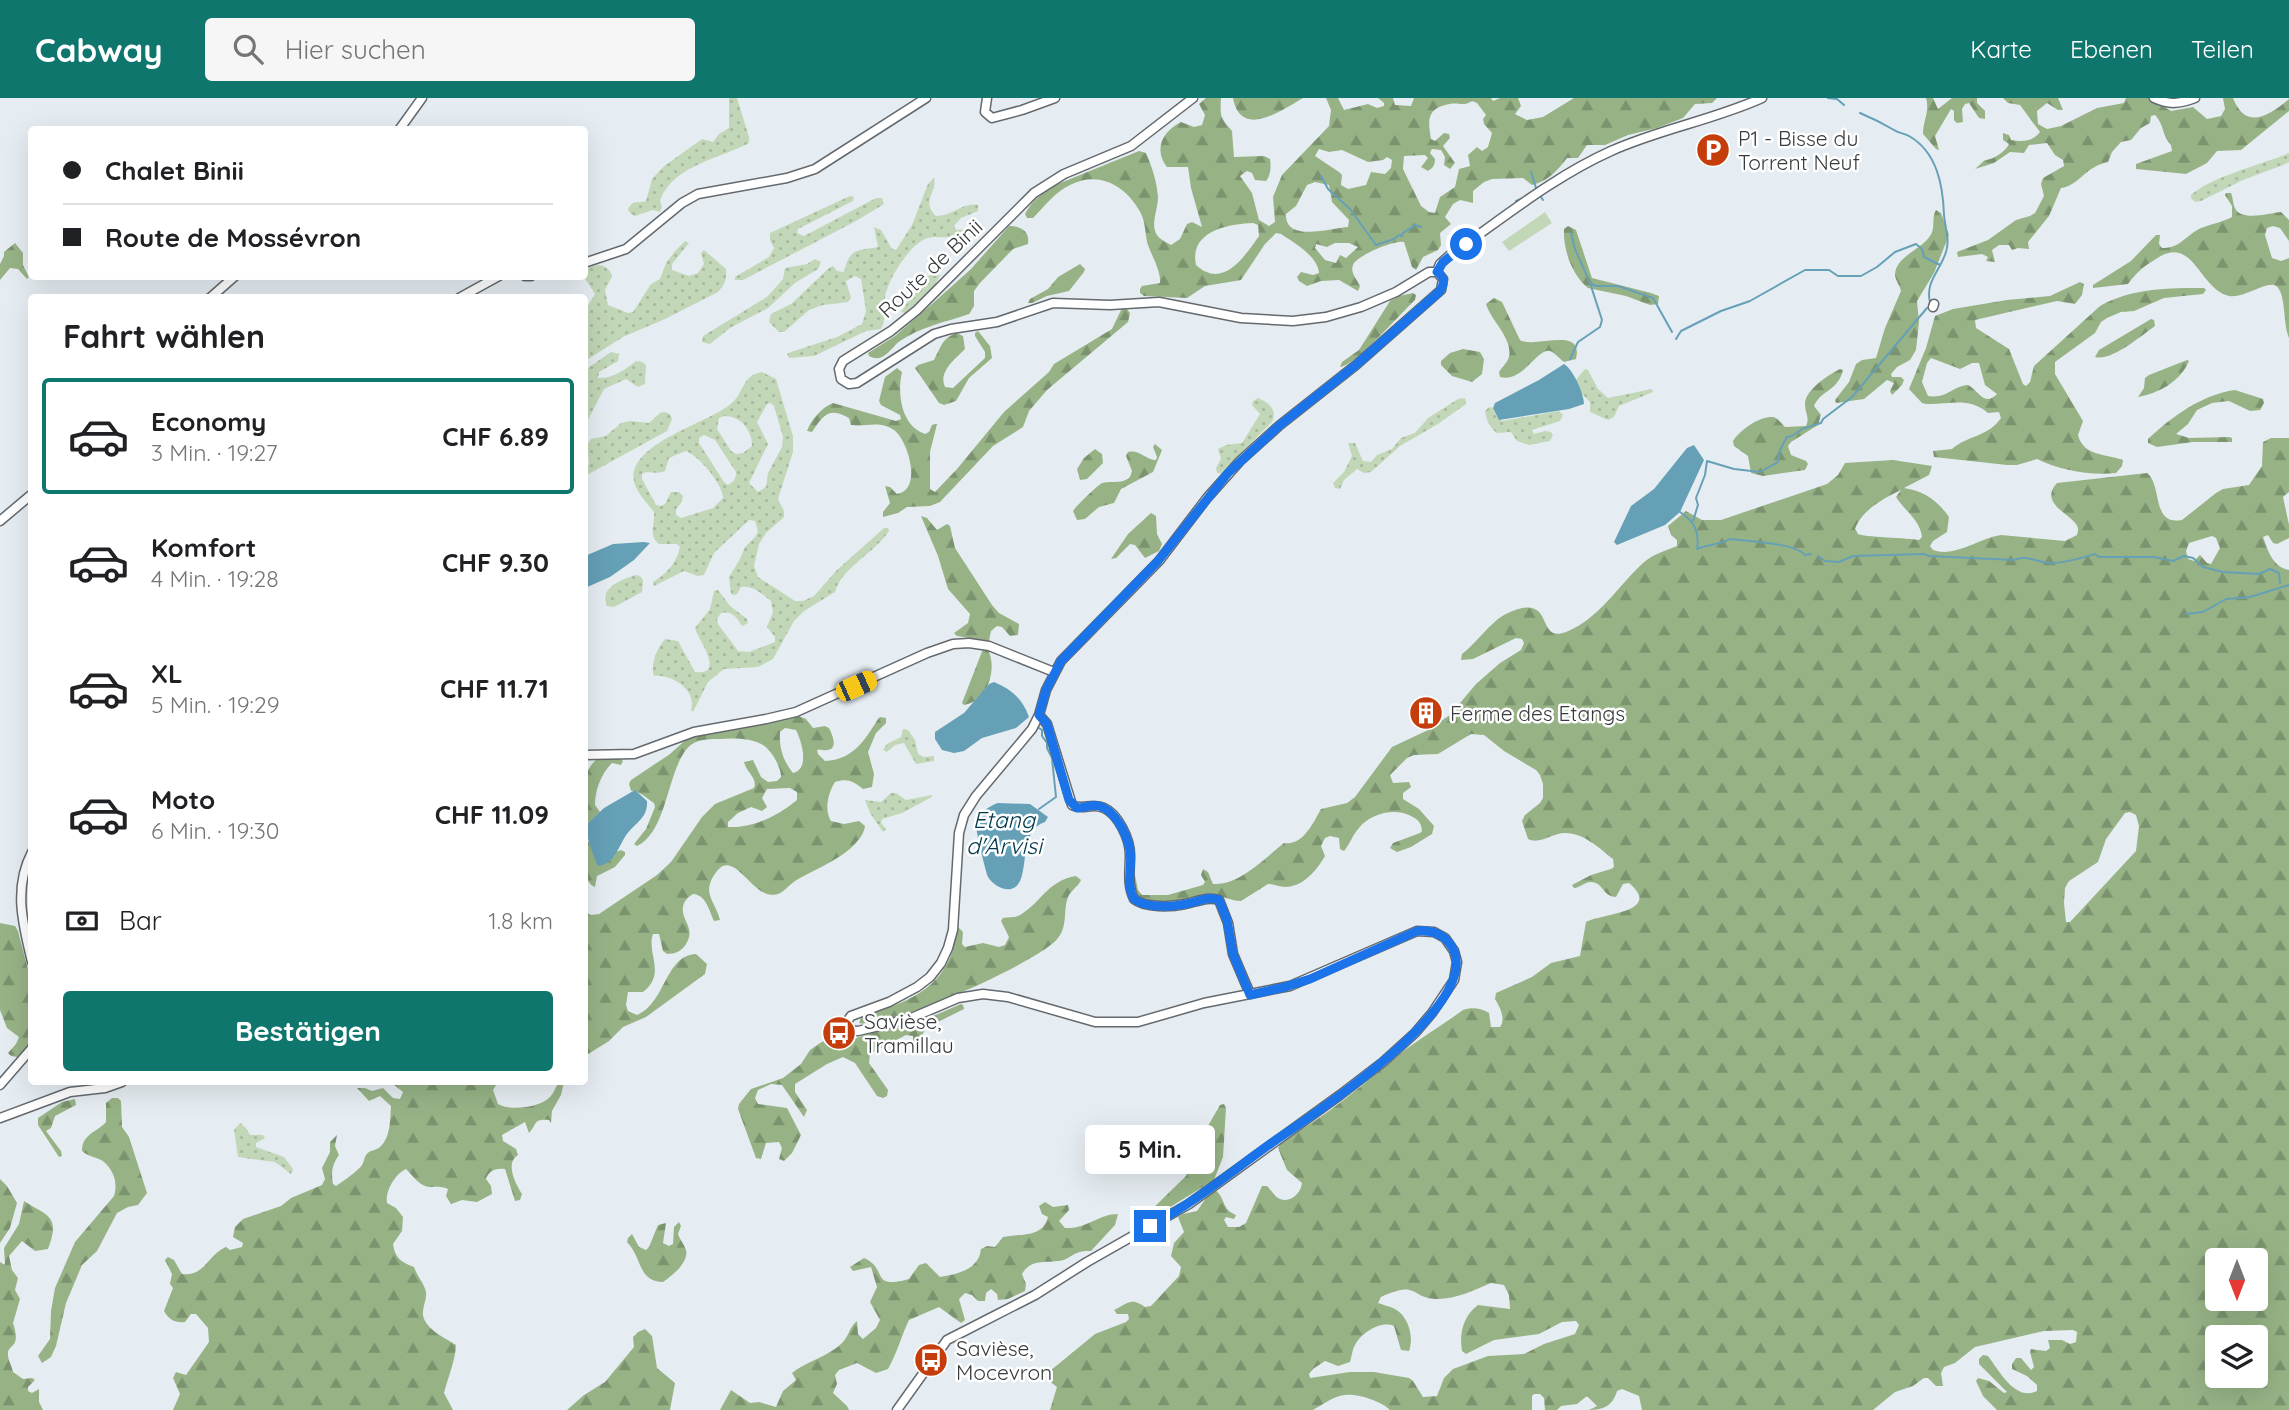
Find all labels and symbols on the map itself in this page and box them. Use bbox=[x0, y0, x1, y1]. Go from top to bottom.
place label: P1 - Bisse du Torrent Neuf bbox=[1738, 125, 1861, 175]
parking icon: P1 - Bisse du Torrent Neuf bbox=[1694, 131, 1732, 169]
street label: Route de Binii bbox=[873, 213, 987, 323]
route start bbox=[1450, 228, 1482, 260]
car bbox=[833, 668, 880, 704]
building icon: Ferme des Etangs bbox=[1407, 694, 1445, 732]
place label: Ferme des Etangs bbox=[1450, 700, 1625, 726]
water label: Etang d'Arvisi bbox=[966, 805, 1045, 860]
place label: Savièse, Tramillau bbox=[864, 1008, 954, 1058]
bus stop icon: Savièse, Tramillau bbox=[820, 1014, 858, 1052]
callout: 5 Min. bbox=[1085, 1124, 1215, 1174]
route end bbox=[1134, 1210, 1166, 1242]
north arrow bbox=[2205, 1248, 2268, 1311]
place label: Savièse, Mocevron bbox=[956, 1335, 1052, 1385]
bus stop icon: Savièse, Mocevron bbox=[912, 1341, 950, 1379]

